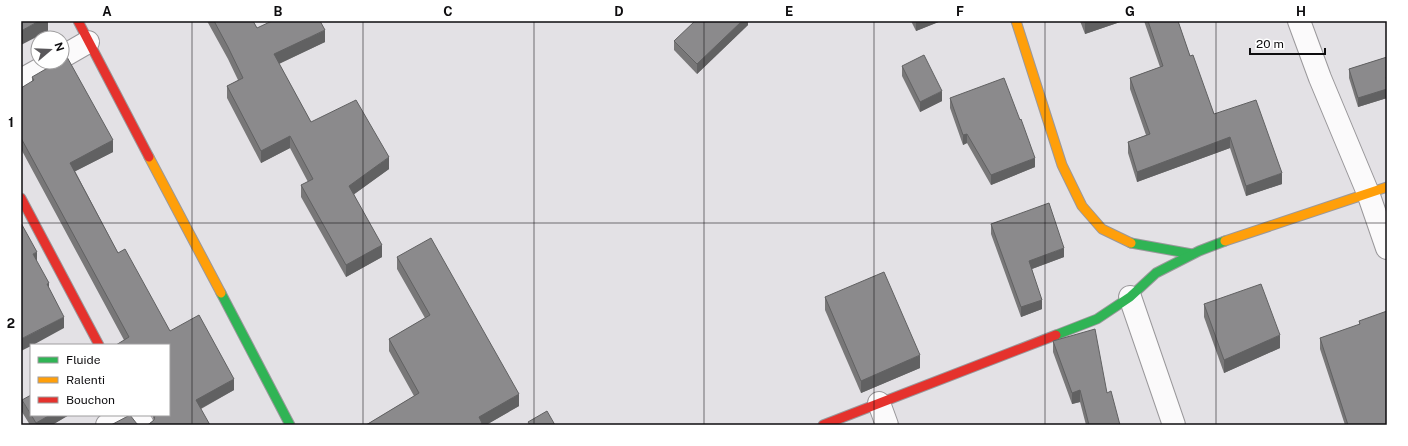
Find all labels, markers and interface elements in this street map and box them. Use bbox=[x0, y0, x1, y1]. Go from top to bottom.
text: A bbox=[102, 4, 112, 19]
text: B bbox=[274, 4, 283, 19]
text: C bbox=[443, 4, 453, 19]
text: D bbox=[614, 4, 624, 19]
text: E bbox=[785, 4, 793, 19]
text: F bbox=[956, 4, 964, 19]
text: G bbox=[1125, 4, 1135, 19]
text: H bbox=[1296, 4, 1306, 19]
north arrow bbox=[30, 30, 70, 70]
scale bar bbox=[1250, 30, 1325, 56]
text: 20 m bbox=[1256, 37, 1284, 51]
text: N bbox=[52, 41, 67, 53]
text: 1 bbox=[8, 115, 14, 130]
text: 2 bbox=[7, 316, 15, 331]
legend bbox=[30, 344, 170, 416]
text: Fluide bbox=[66, 353, 101, 367]
text: Ralenti bbox=[66, 373, 105, 387]
text: Bouchon bbox=[66, 393, 115, 407]

